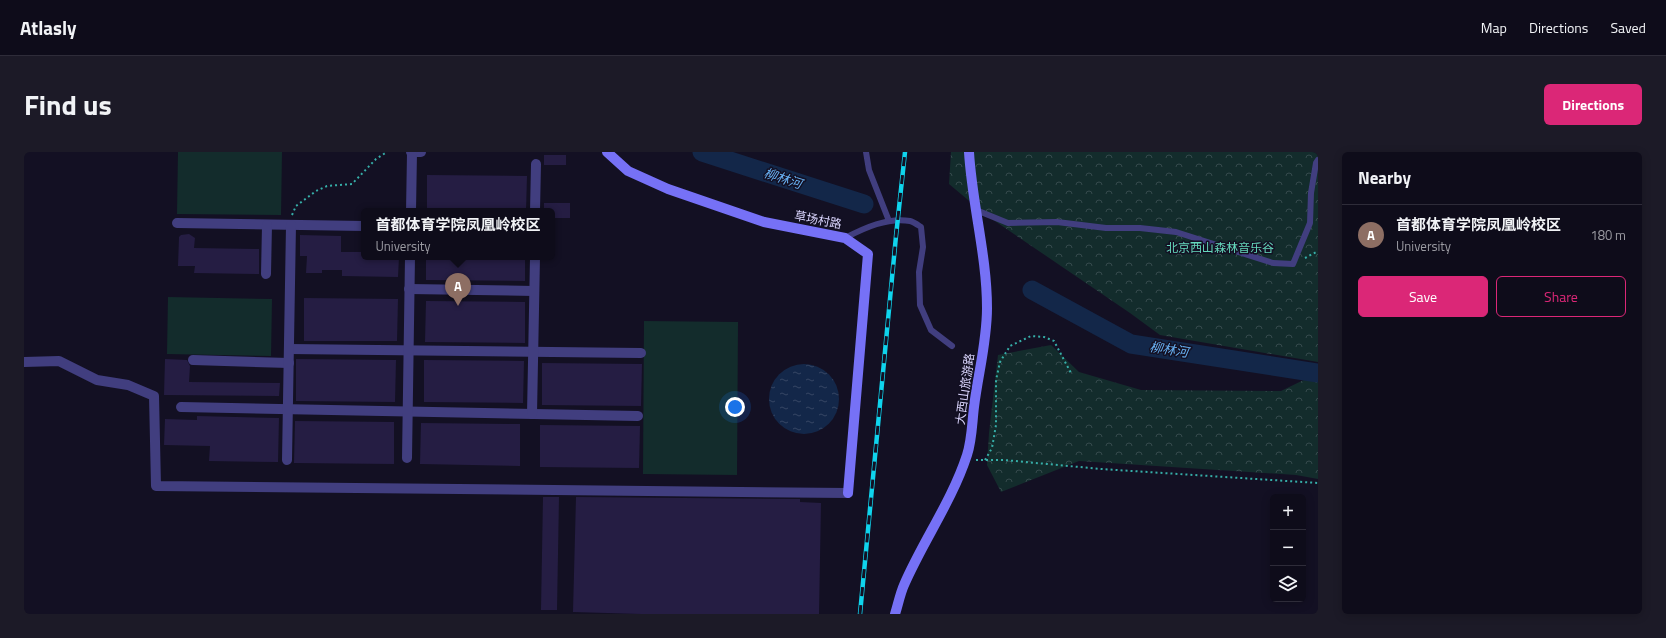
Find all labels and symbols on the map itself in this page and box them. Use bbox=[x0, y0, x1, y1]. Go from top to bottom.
water label: 柳林河 bbox=[761, 162, 807, 194]
street label: 草场村路 bbox=[793, 206, 843, 233]
park label: 北京西山森林音乐谷 bbox=[1166, 238, 1274, 257]
pin: A bbox=[445, 273, 471, 306]
water label: 柳林河 bbox=[1148, 336, 1193, 362]
street label: 大西山旅游路 bbox=[950, 352, 979, 426]
your location bbox=[725, 397, 745, 417]

